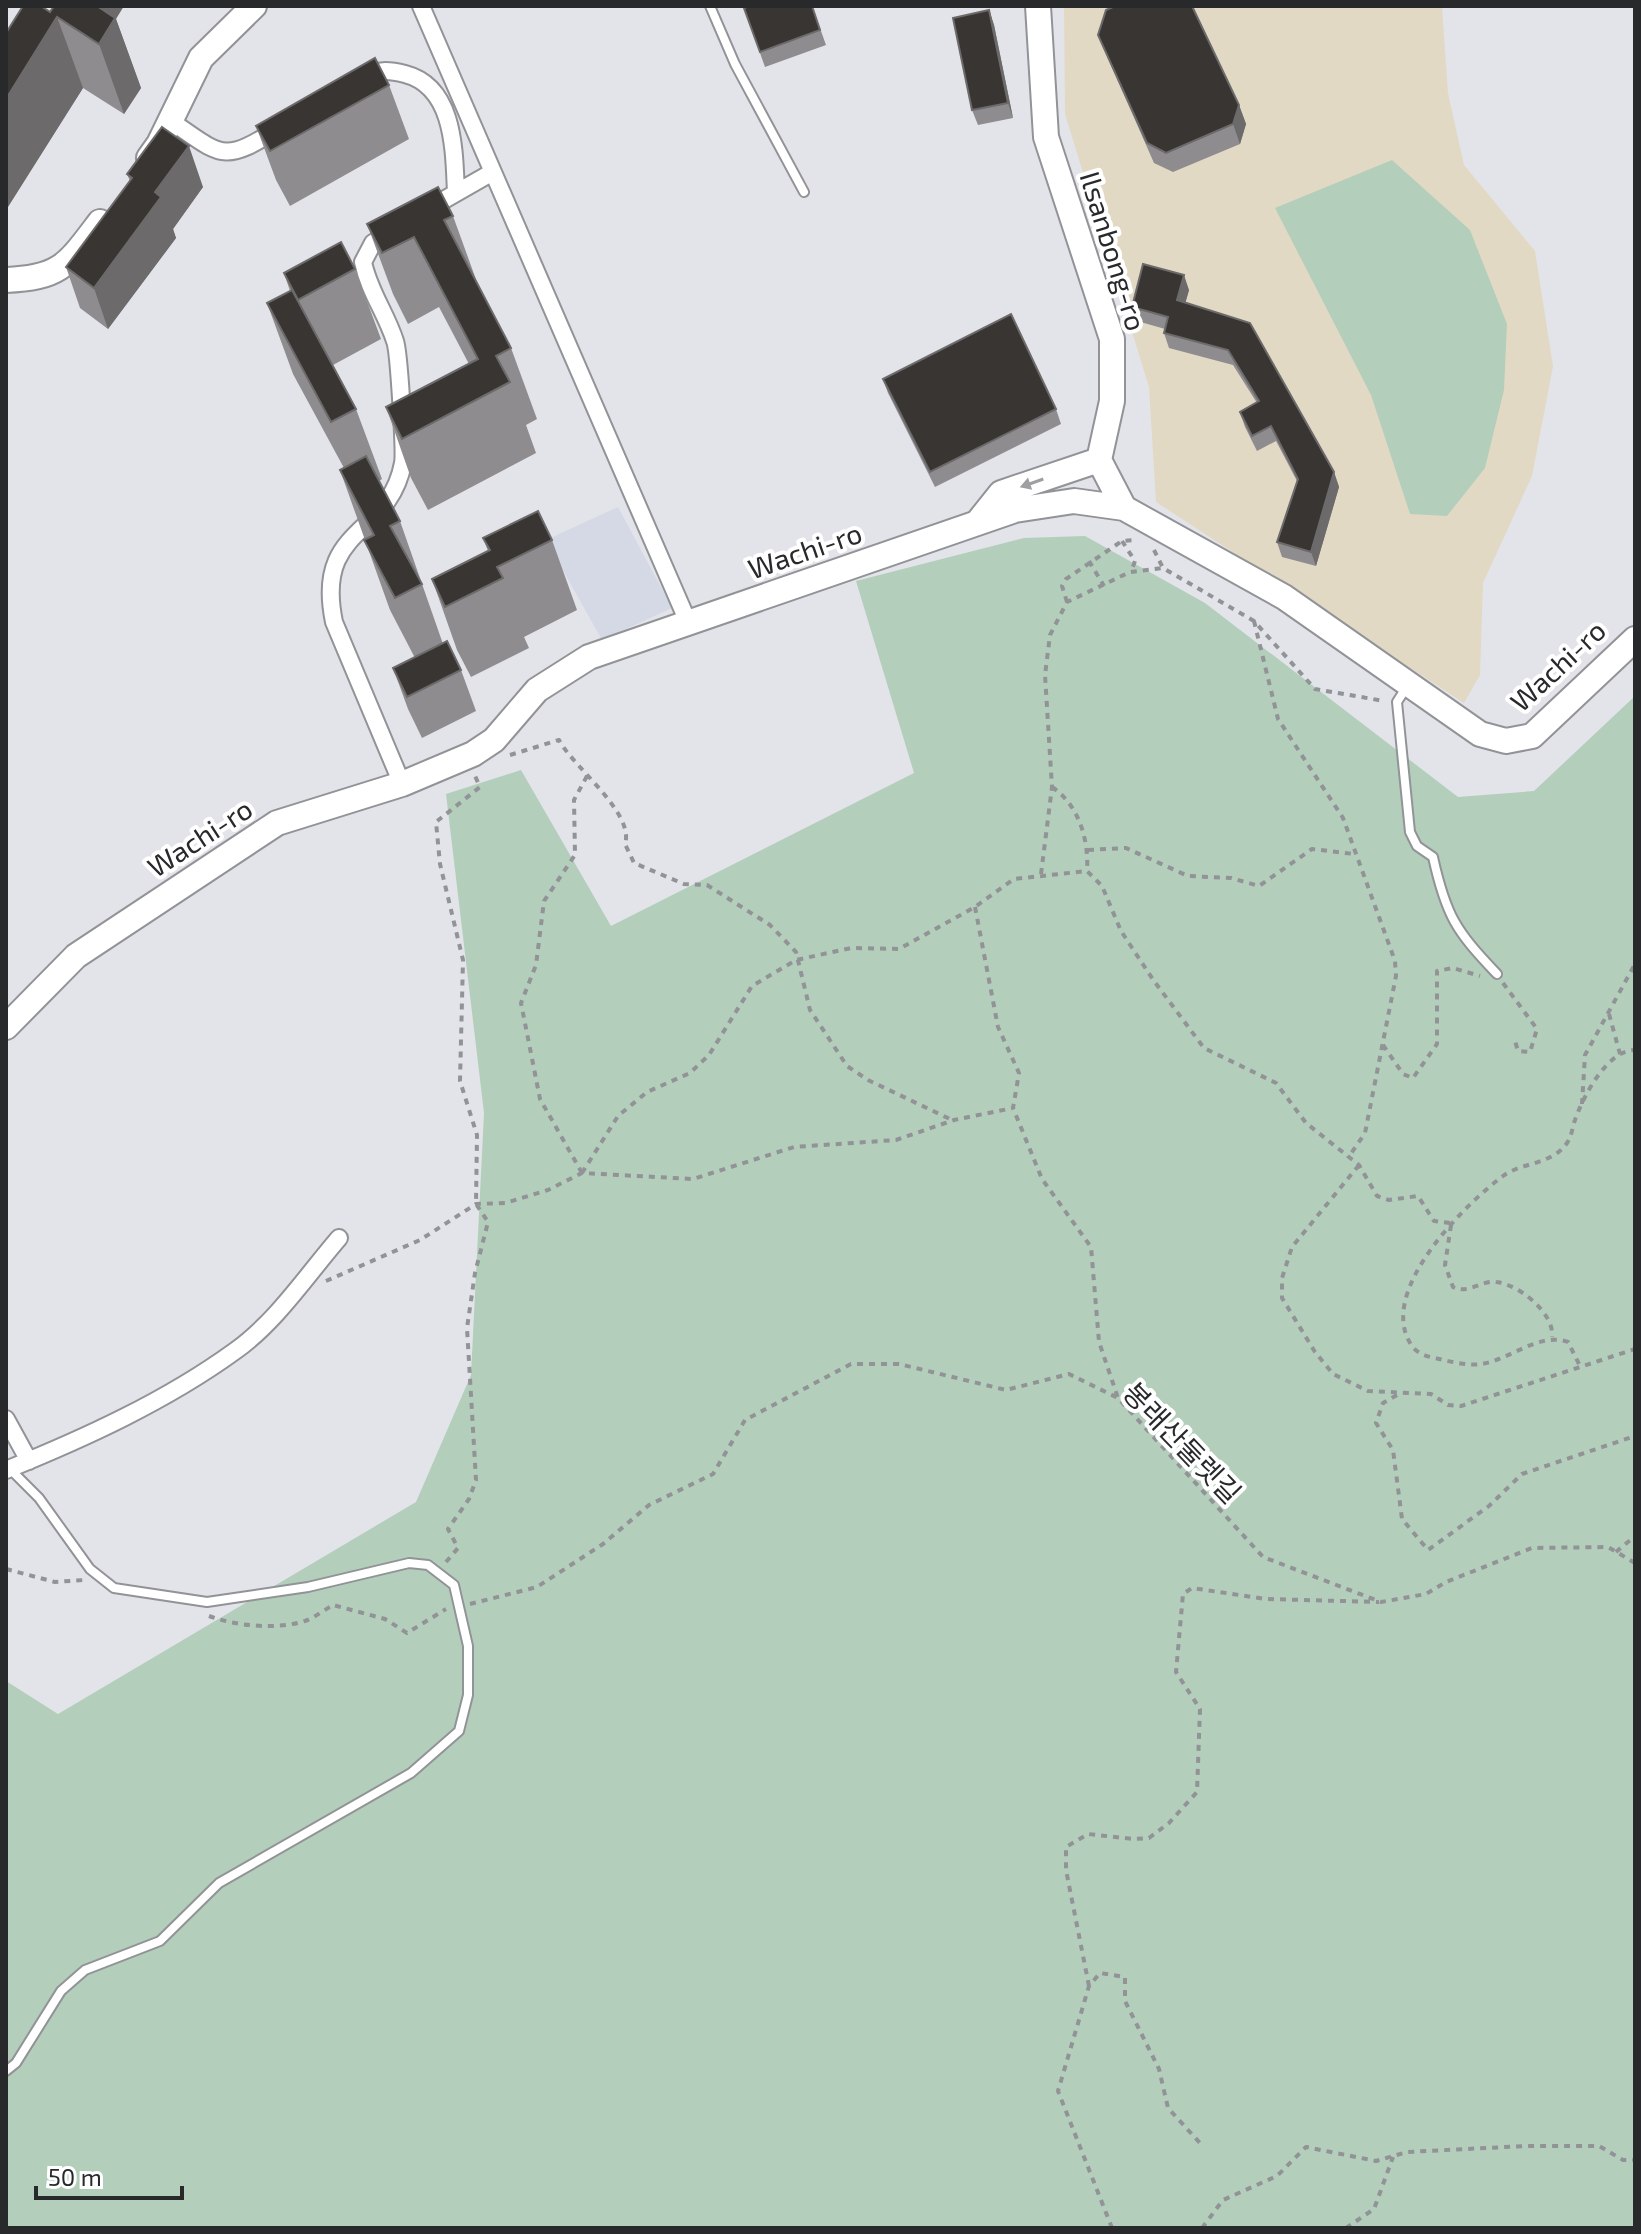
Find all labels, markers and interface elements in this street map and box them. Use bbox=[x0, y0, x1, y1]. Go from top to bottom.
street label: Ilsanbong-ro bbox=[1074, 167, 1154, 334]
one-way arrow bbox=[1020, 477, 1044, 489]
street label: Wachi-ro bbox=[743, 515, 866, 585]
street label: Wachi-ro bbox=[1503, 613, 1612, 718]
street label: Wachi-ro bbox=[141, 791, 258, 884]
street label: 봉래산둘렛길 bbox=[1117, 1375, 1249, 1510]
scale bar bbox=[36, 2150, 182, 2200]
text: 50 m bbox=[48, 2162, 102, 2191]

